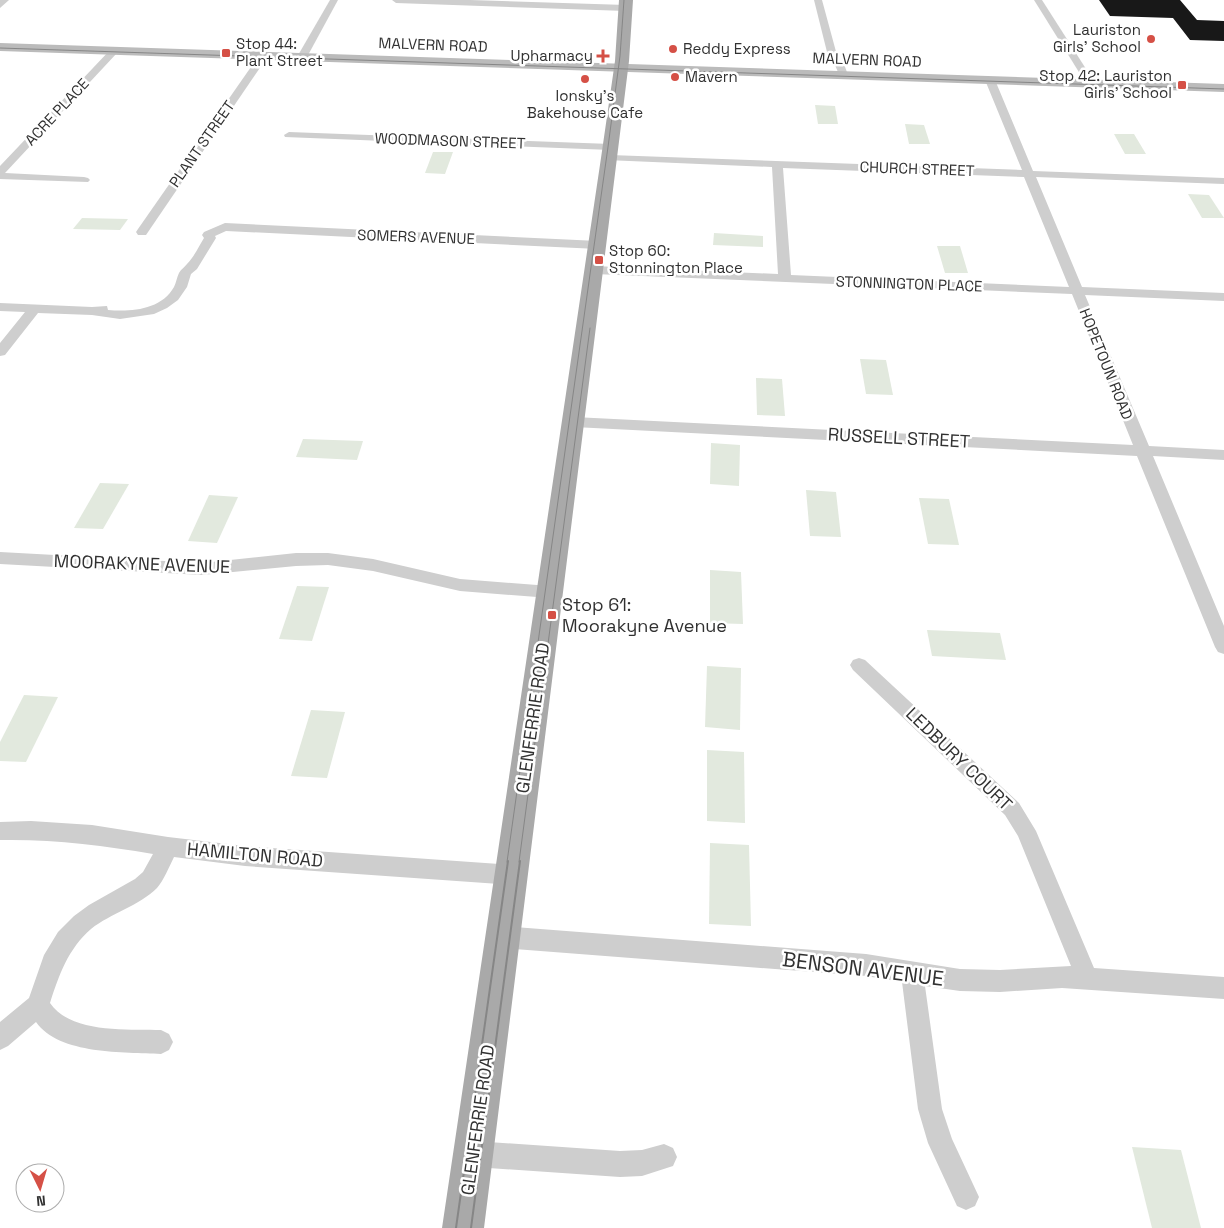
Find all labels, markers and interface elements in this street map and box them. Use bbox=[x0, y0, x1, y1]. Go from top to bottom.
place label: Lauriston Girls' School bbox=[1053, 20, 1141, 56]
street label: MALVERN ROAD bbox=[378, 33, 488, 56]
marker: Lauriston Girls' School bbox=[1145, 33, 1157, 45]
place label: Stop 44: Plant Street bbox=[236, 34, 323, 70]
place label: Reddy Express bbox=[683, 39, 791, 58]
marker: Reddy Express bbox=[667, 43, 679, 55]
place label: Upharmacy bbox=[510, 46, 593, 65]
marker: Stop 44: Plant Street bbox=[220, 47, 232, 59]
street label: MALVERN ROAD bbox=[812, 48, 922, 71]
marker: Upharmacy bbox=[597, 50, 609, 62]
place label: Stop 42: Lauriston Girls' School bbox=[1039, 66, 1172, 102]
place label: Mavern bbox=[685, 67, 738, 86]
marker: Mavern bbox=[669, 71, 681, 83]
marker: Ionsky's Bakehouse Cafe bbox=[579, 73, 591, 85]
street label: ACRE PLACE bbox=[21, 74, 93, 149]
marker: Stop 42: Lauriston Girls' School bbox=[1176, 79, 1188, 91]
place label: Ionsky's Bakehouse Cafe bbox=[527, 86, 643, 122]
street label: PLANT STREET bbox=[165, 96, 239, 191]
street label: WOODMASON STREET bbox=[374, 128, 526, 153]
street label: CHURCH STREET bbox=[859, 157, 975, 180]
street label: SOMERS AVENUE bbox=[357, 225, 475, 248]
place label: Stop 60: Stonnington Place bbox=[609, 241, 743, 277]
marker: Stop 60: Stonnington Place bbox=[593, 254, 605, 266]
street label: STONNINGTON PLACE bbox=[835, 271, 983, 296]
street label: HOPETOUN ROAD bbox=[1075, 305, 1137, 422]
street label: RUSSELL STREET bbox=[827, 422, 971, 453]
street label: MOORAKYNE AVENUE bbox=[53, 549, 231, 578]
place label: Stop 61: Moorakyne Avenue bbox=[562, 593, 727, 637]
marker: Stop 61: Moorakyne Avenue bbox=[546, 609, 558, 621]
street label: GLENFERRIE ROAD bbox=[511, 641, 554, 795]
street label: LEDBURY COURT bbox=[901, 702, 1018, 816]
street label: HAMILTON ROAD bbox=[186, 837, 324, 872]
street label: BENSON AVENUE bbox=[781, 945, 945, 992]
street label: GLENFERRIE ROAD bbox=[456, 1043, 499, 1197]
north arrow bbox=[15, 1163, 65, 1213]
text: N bbox=[36, 1192, 47, 1210]

